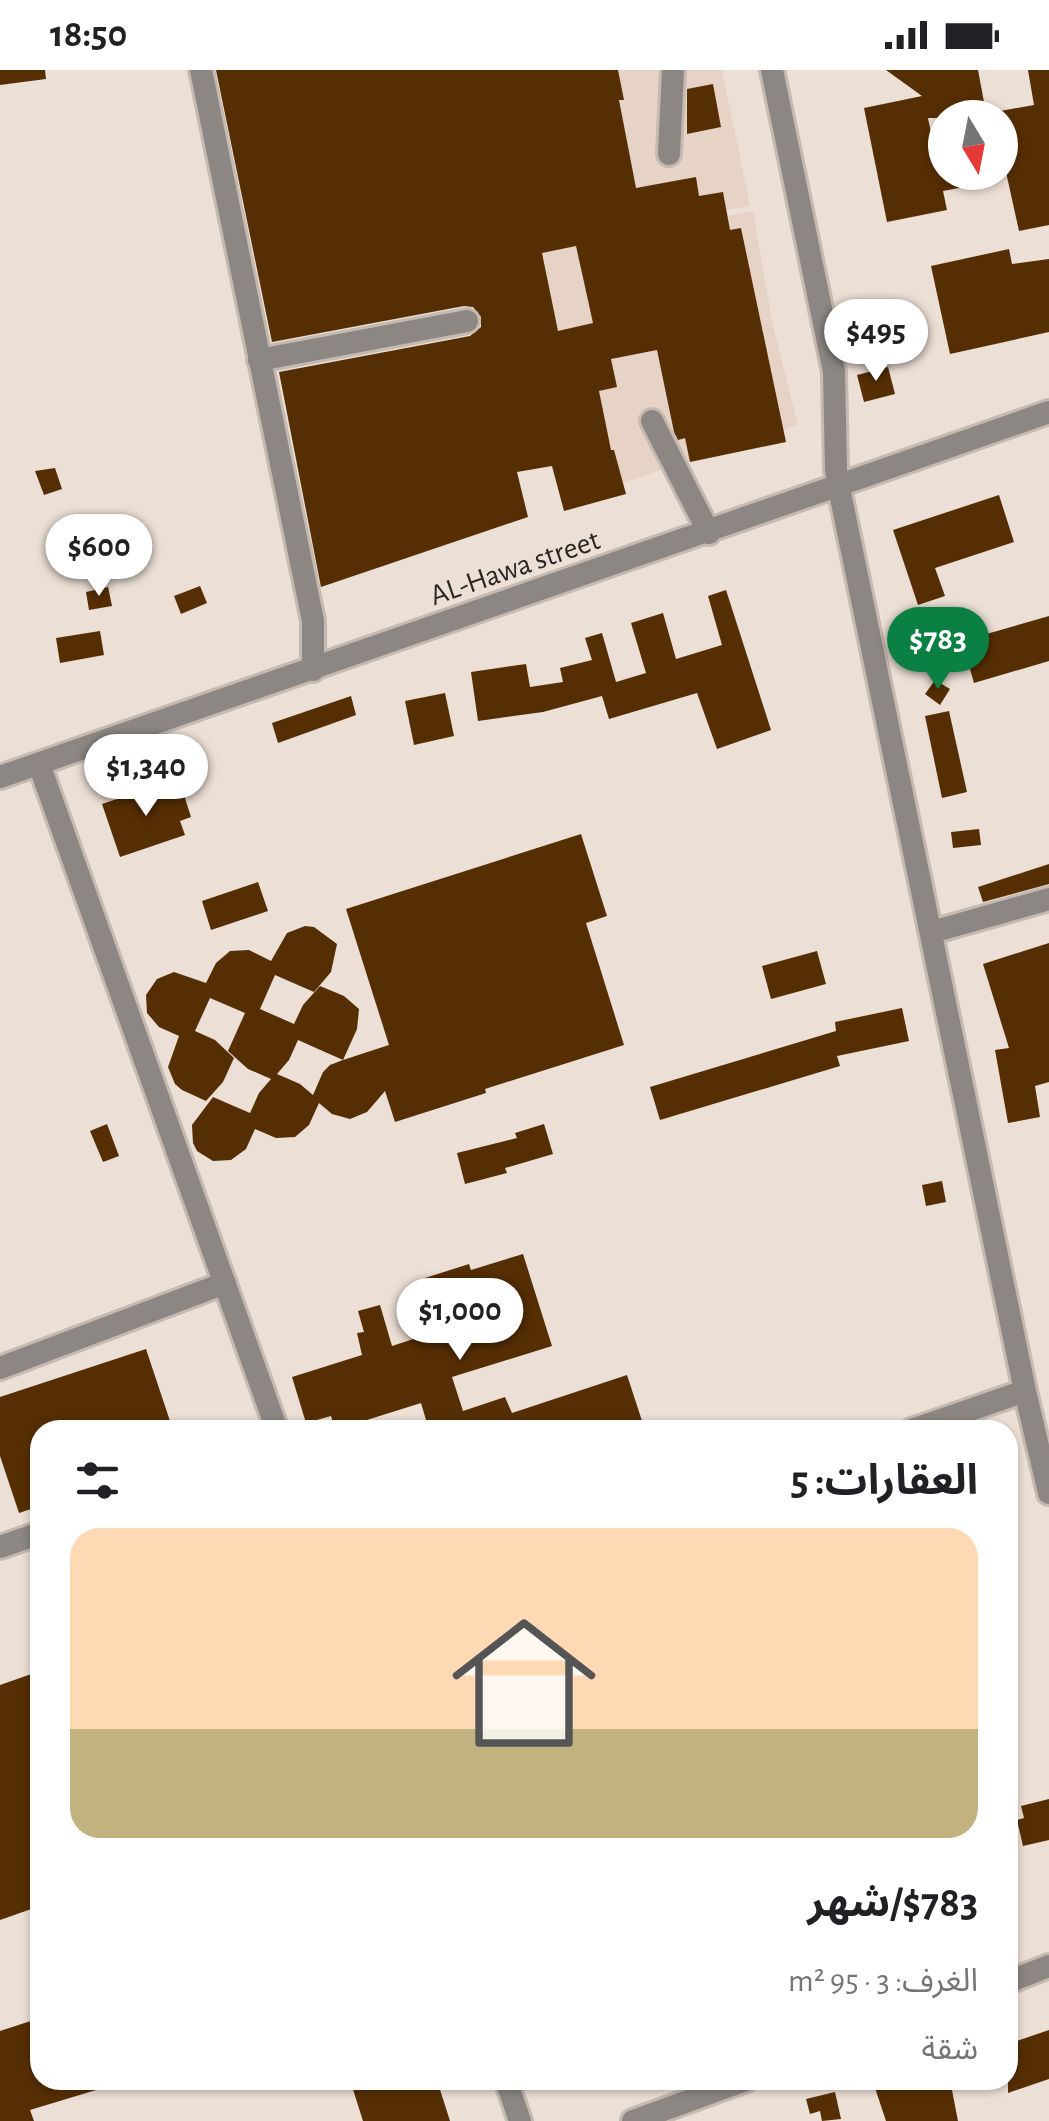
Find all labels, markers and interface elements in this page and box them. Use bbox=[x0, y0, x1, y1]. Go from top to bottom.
text: 18:50 bbox=[50, 16, 127, 54]
north arrow bbox=[928, 100, 1018, 190]
map controls bbox=[928, 100, 1018, 190]
pin: $495 bbox=[817, 299, 935, 384]
text: $495 bbox=[846, 315, 906, 347]
pin: $600 bbox=[40, 514, 158, 599]
street label: AL-Hawa street bbox=[426, 525, 604, 611]
text: $600 bbox=[67, 530, 131, 562]
pin: $783 bbox=[879, 607, 997, 692]
text: $783 bbox=[909, 623, 967, 655]
pin: $1,340 bbox=[65, 734, 227, 819]
text: $1,340 bbox=[106, 750, 186, 782]
pin: $1,000 bbox=[379, 1278, 541, 1363]
text: $1,000 bbox=[418, 1294, 502, 1326]
icon: filters bbox=[70, 1453, 125, 1508]
text: العقارات: 5 bbox=[791, 1460, 978, 1502]
icon: home bbox=[434, 1593, 614, 1773]
text: $783/شهر bbox=[807, 1882, 978, 1924]
text: الغرف: 3 · 95 m² bbox=[788, 1965, 978, 1997]
text: شقة bbox=[922, 2033, 978, 2065]

